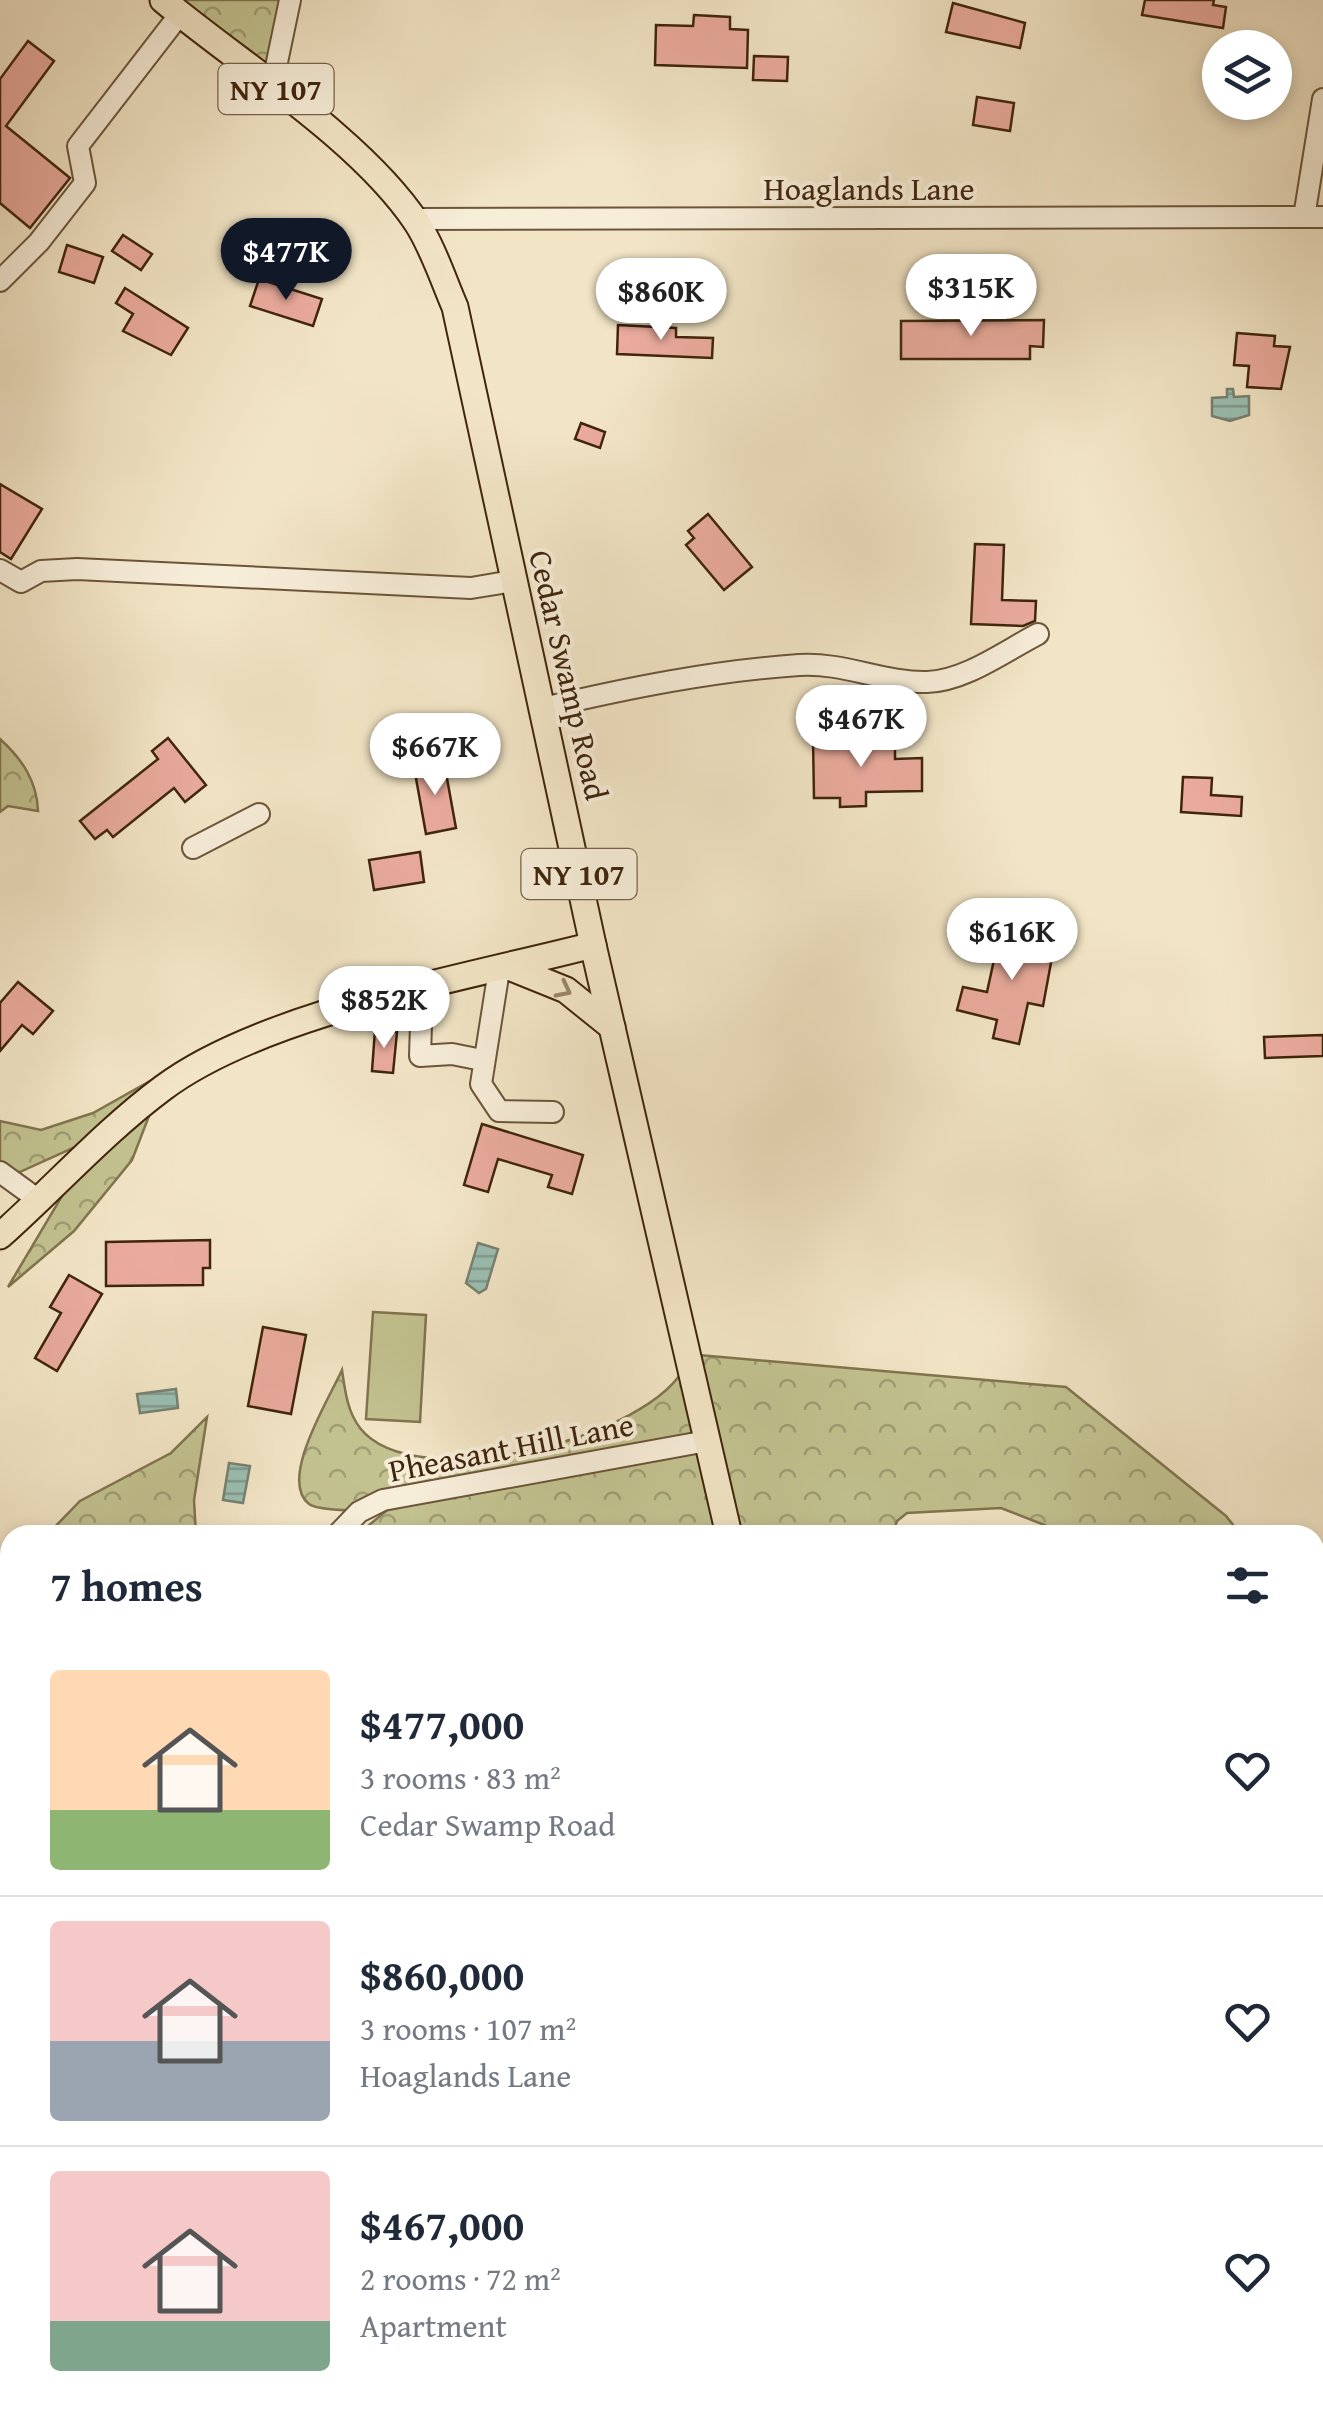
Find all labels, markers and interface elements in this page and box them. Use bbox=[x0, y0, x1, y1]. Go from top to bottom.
map controls bbox=[1202, 30, 1292, 120]
button: layers bbox=[1202, 30, 1292, 120]
road number: NY 107 bbox=[218, 64, 334, 114]
street label: Hoaglands Lane bbox=[763, 165, 975, 212]
pin: $477K bbox=[216, 218, 356, 303]
text: $477K bbox=[243, 227, 329, 274]
pin: $315K bbox=[901, 254, 1041, 339]
pin: $860K bbox=[591, 258, 731, 343]
text: $315K bbox=[928, 263, 1014, 310]
text: $860K bbox=[618, 267, 704, 314]
street label: Cedar Swamp Road bbox=[517, 545, 621, 805]
pin: $467K bbox=[791, 685, 931, 770]
text: $467K bbox=[818, 694, 904, 741]
pin: $667K bbox=[365, 713, 505, 798]
text: $667K bbox=[392, 722, 478, 769]
road number: NY 107 bbox=[522, 849, 636, 899]
pin: $616K bbox=[942, 898, 1082, 983]
text: $616K bbox=[969, 907, 1055, 954]
pin: $852K bbox=[314, 966, 454, 1051]
text: $852K bbox=[341, 975, 427, 1022]
one-way arrow bbox=[554, 978, 572, 997]
street label: Pheasant Hill Lane bbox=[385, 1400, 637, 1494]
text: 7 homes bbox=[50, 1555, 203, 1616]
icon: filters bbox=[1220, 1558, 1275, 1613]
text: $477,000 bbox=[360, 1693, 524, 1754]
icon: home bbox=[130, 1710, 250, 1830]
icon: heart bbox=[1220, 1743, 1275, 1798]
text: 3 rooms · 83 m² bbox=[360, 1754, 561, 1801]
text: Cedar Swamp Road bbox=[360, 1801, 615, 1848]
text: $860,000 bbox=[360, 1944, 524, 2005]
icon: home bbox=[130, 1961, 250, 2081]
icon: heart bbox=[1220, 1994, 1275, 2049]
text: 3 rooms · 107 m² bbox=[360, 2005, 576, 2052]
text: Hoaglands Lane bbox=[360, 2052, 571, 2099]
text: $467,000 bbox=[360, 2194, 524, 2255]
icon: home bbox=[130, 2211, 250, 2331]
icon: heart bbox=[1220, 2244, 1275, 2299]
text: 2 rooms · 72 m² bbox=[360, 2255, 561, 2302]
text: Apartment bbox=[360, 2302, 507, 2349]

